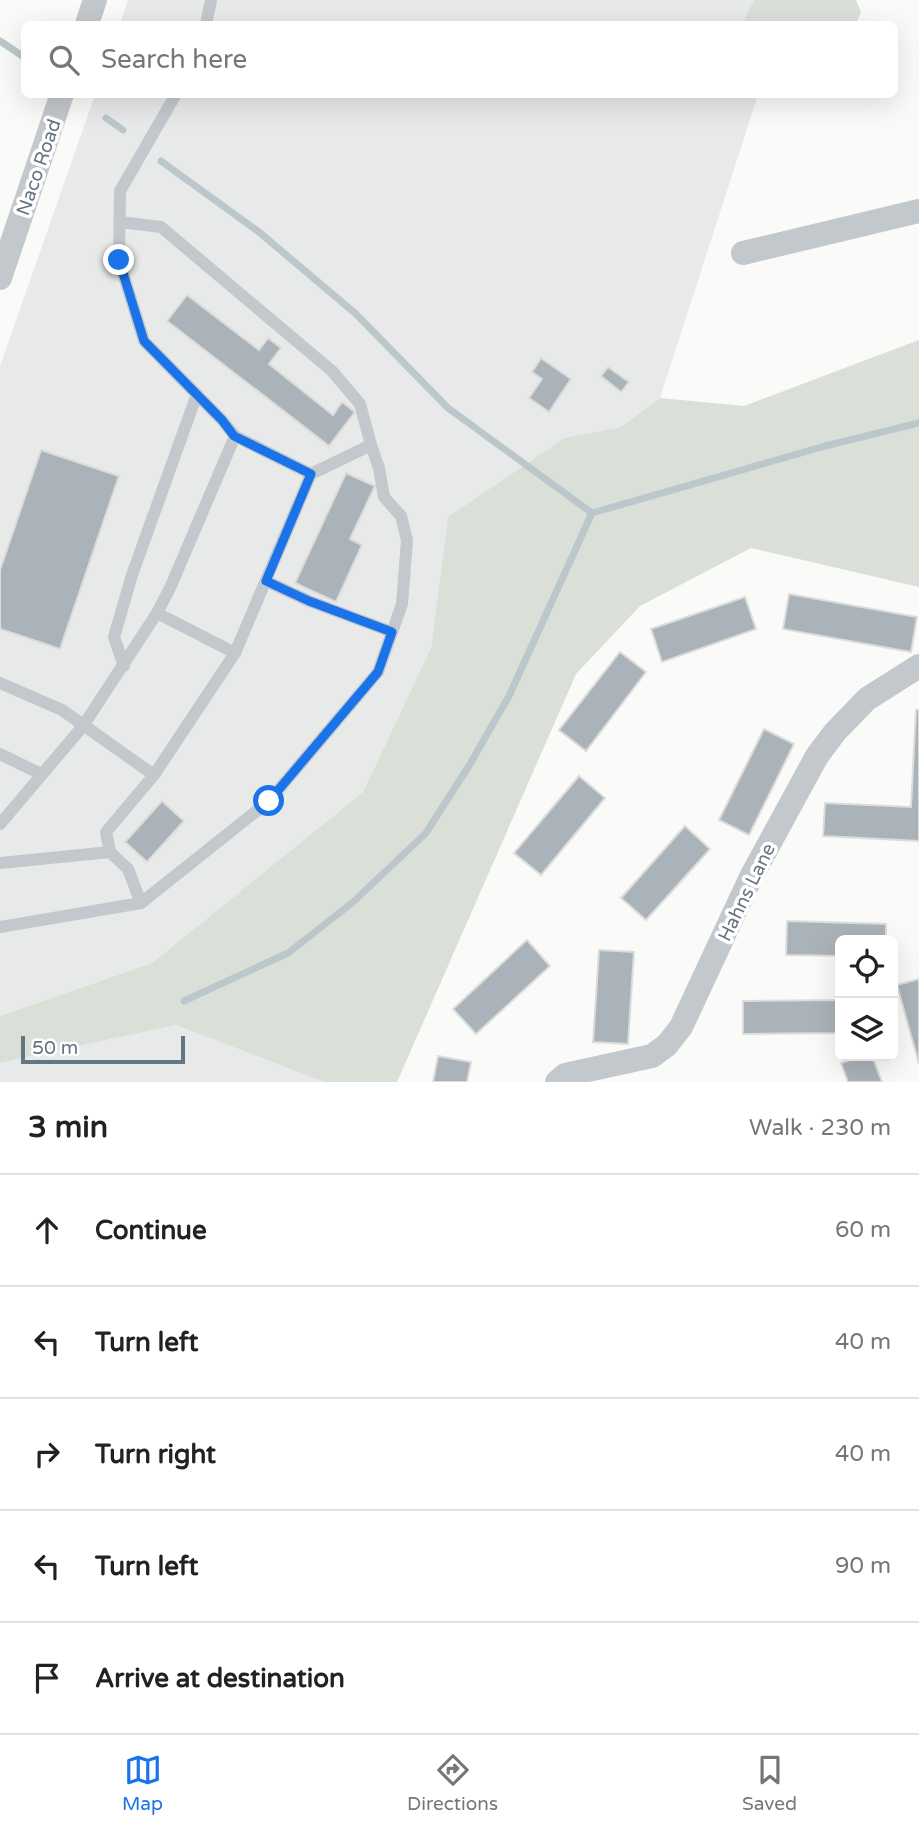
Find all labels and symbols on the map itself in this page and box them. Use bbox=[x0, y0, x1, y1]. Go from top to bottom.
street label: Naco Road bbox=[12, 116, 66, 218]
route end bbox=[103, 244, 134, 275]
route start bbox=[253, 785, 284, 816]
street label: Hahns Lane bbox=[714, 840, 780, 945]
scale bar bbox=[21, 1033, 186, 1065]

